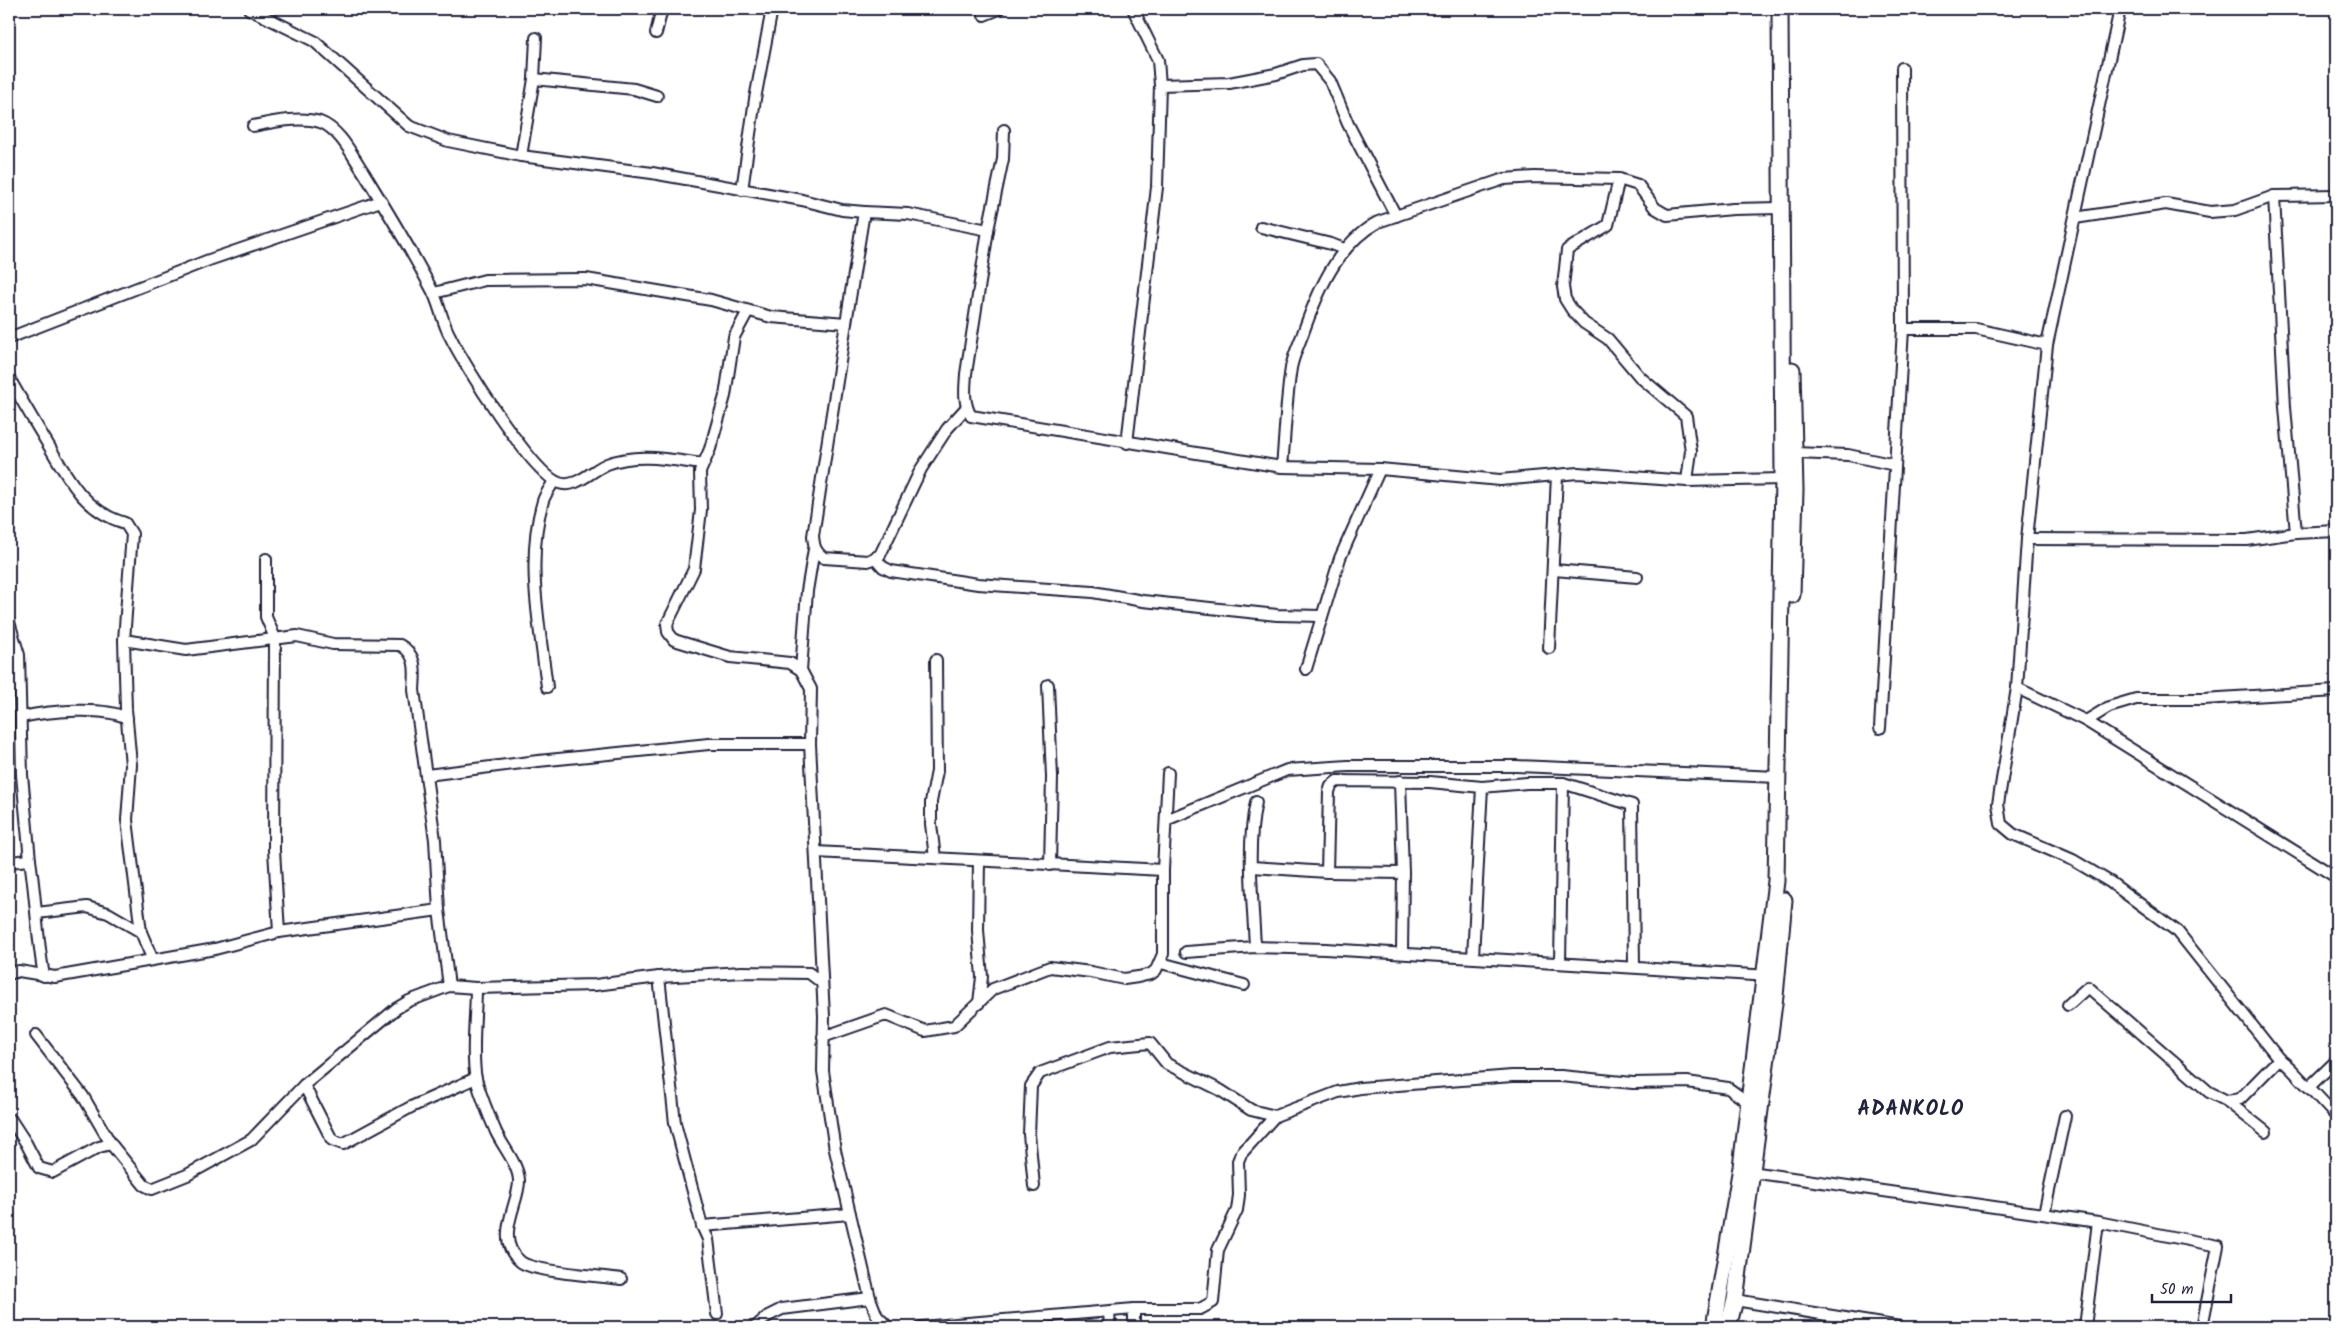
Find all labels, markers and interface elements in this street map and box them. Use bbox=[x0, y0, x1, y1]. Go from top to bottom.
district label: ADANKOLO bbox=[1858, 1094, 1964, 1126]
scale bar bbox=[2152, 1271, 2231, 1303]
text: 50 m bbox=[2160, 1278, 2194, 1302]

